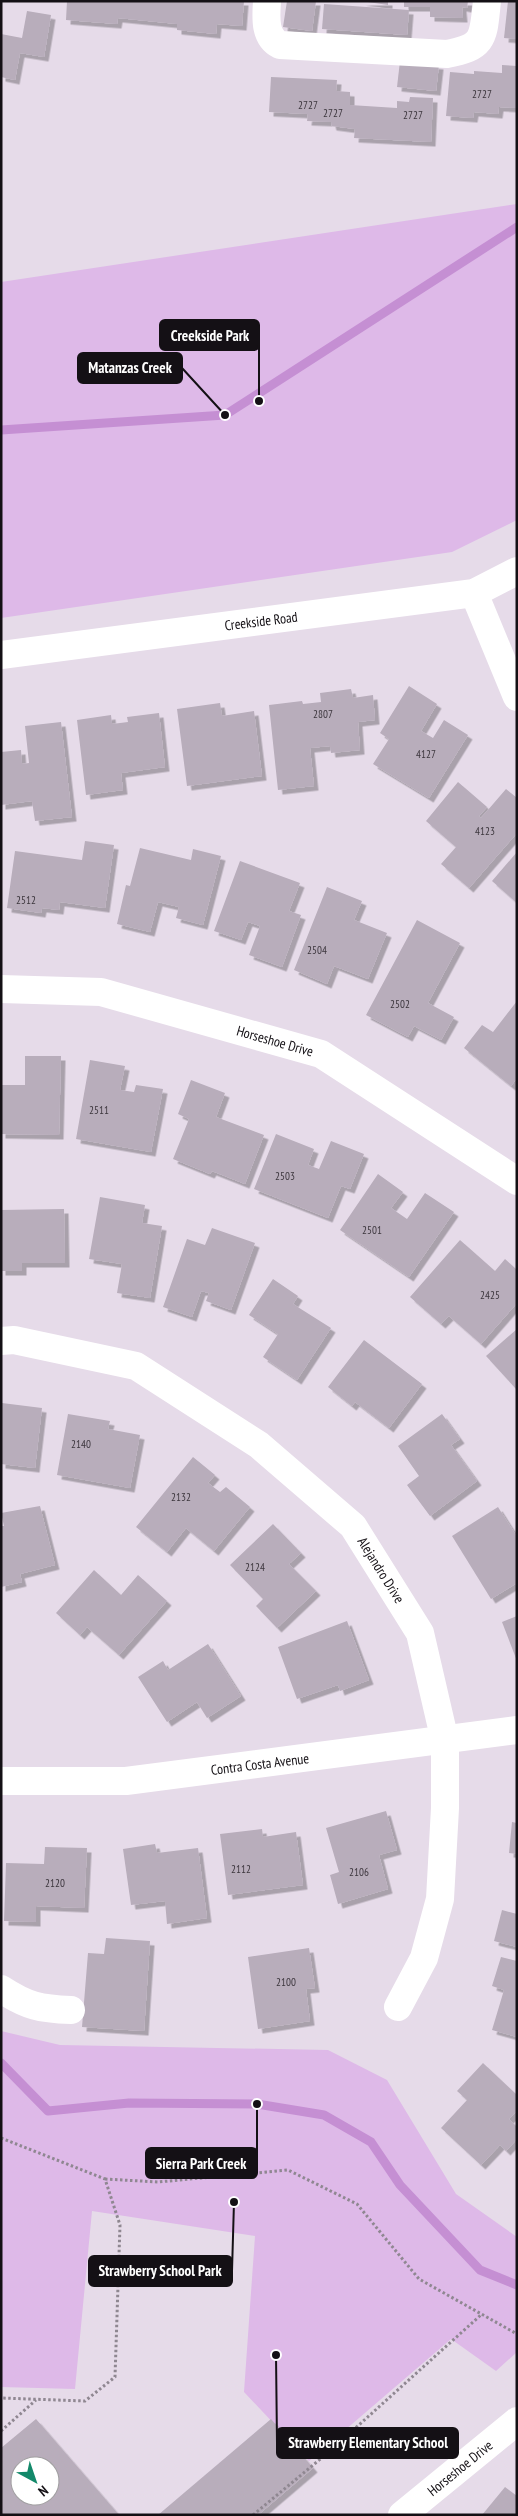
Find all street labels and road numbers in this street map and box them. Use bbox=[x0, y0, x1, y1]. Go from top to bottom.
street label: Creekside Road bbox=[223, 608, 299, 634]
street label: Horseshoe Drive bbox=[235, 1021, 316, 1061]
street label: Alejandro Drive bbox=[354, 1534, 409, 1607]
street label: Contra Costa Avenue bbox=[210, 1749, 310, 1779]
street label: Horseshoe Drive bbox=[424, 2436, 497, 2500]

